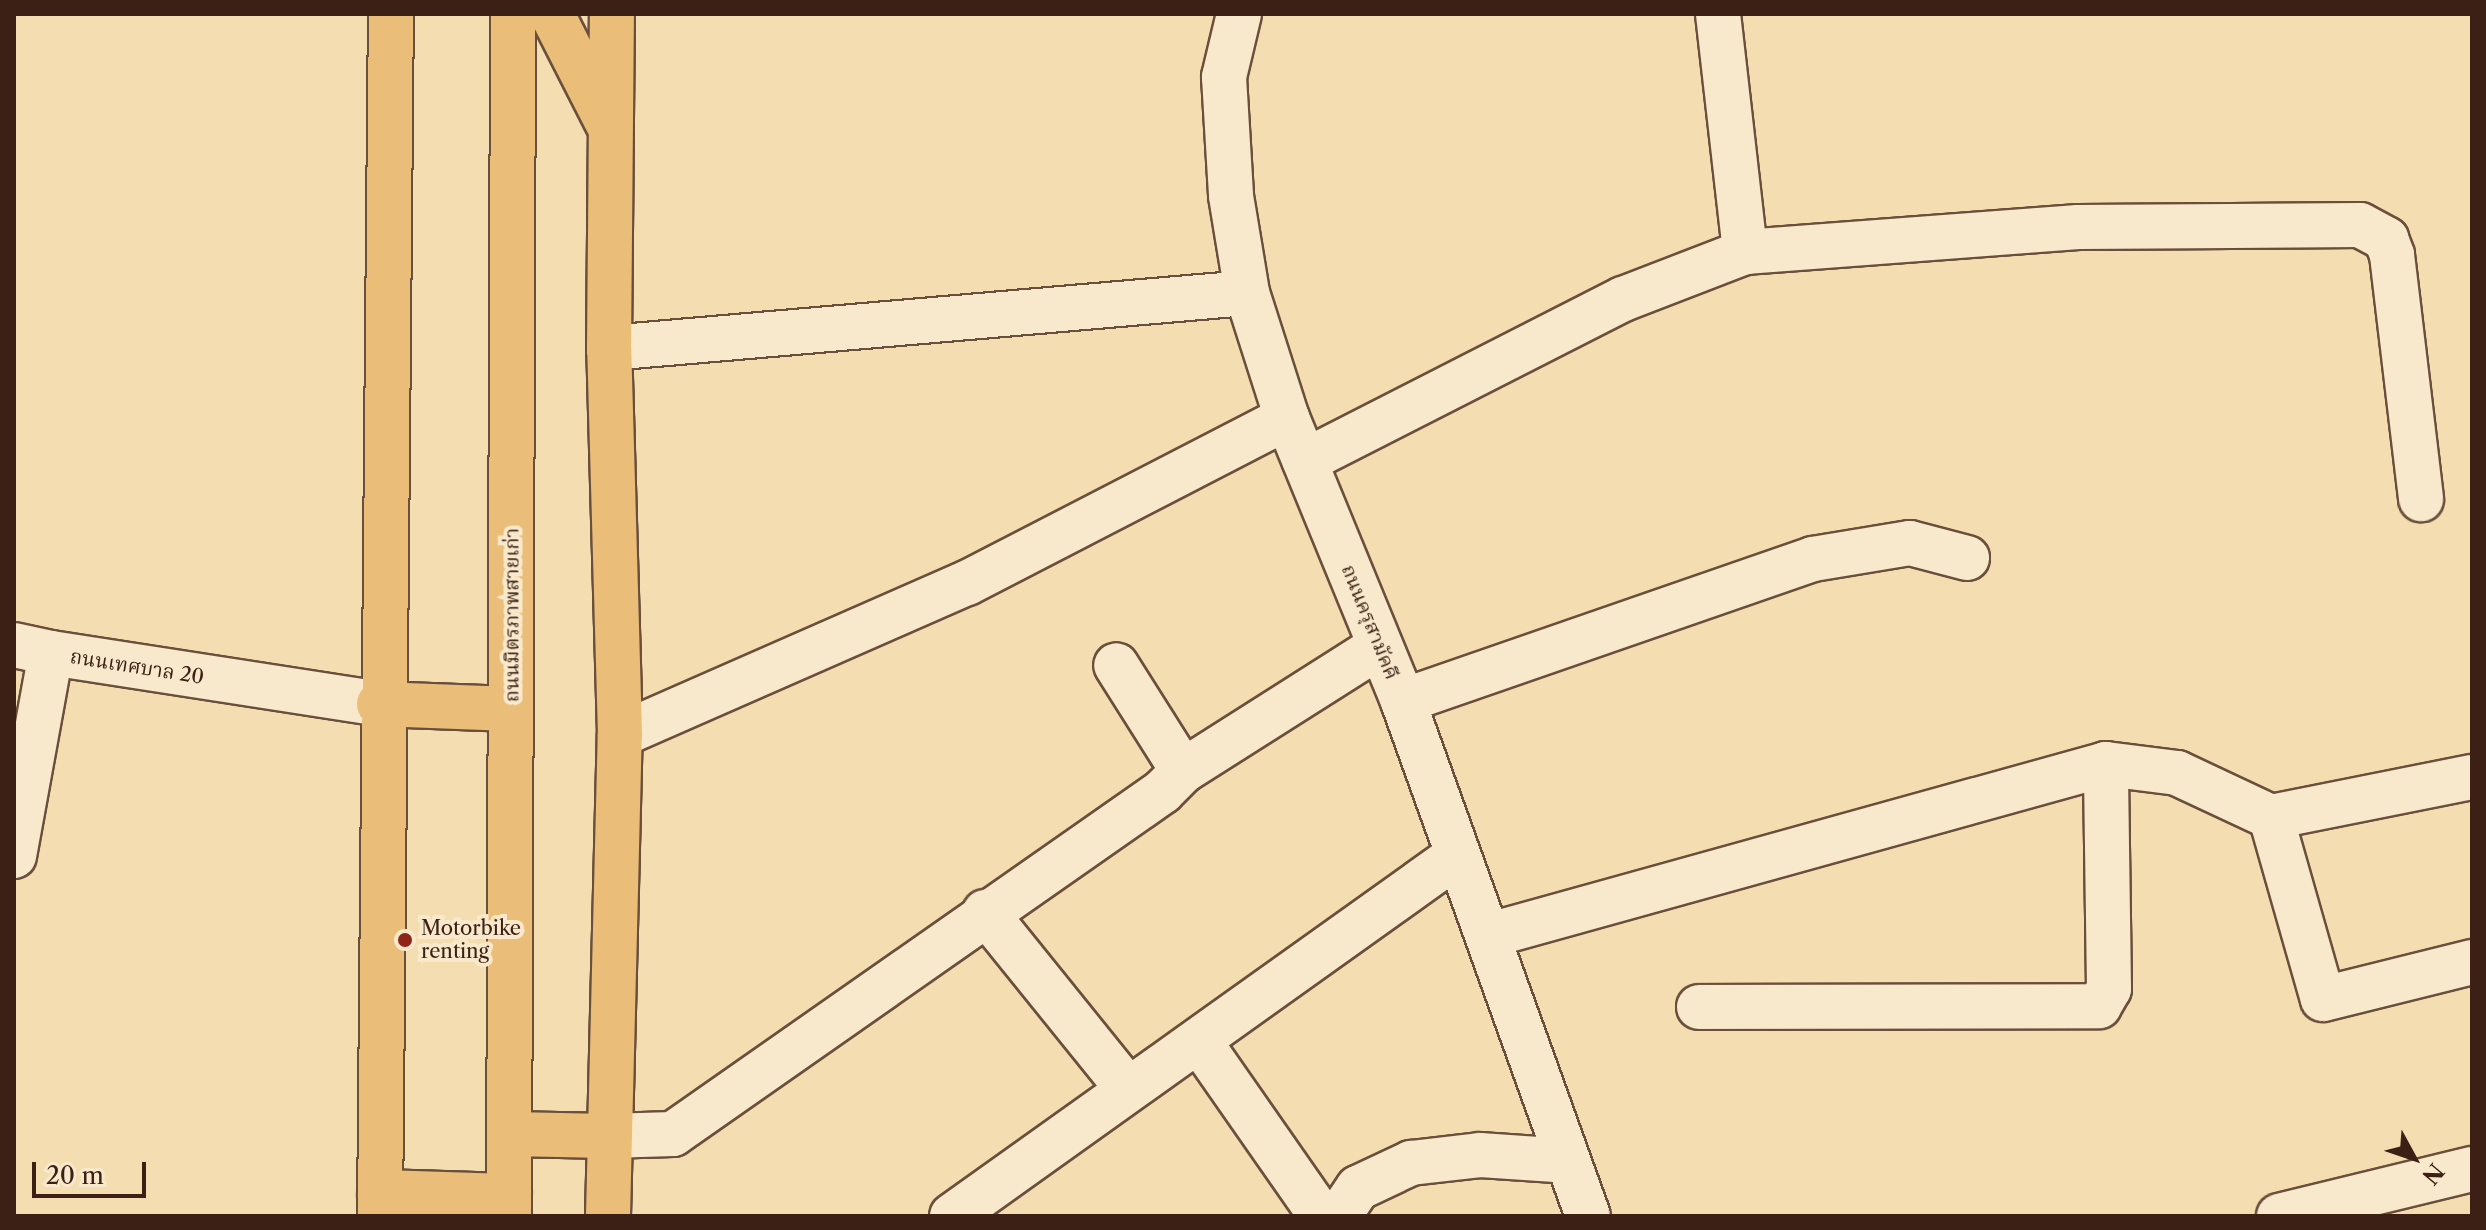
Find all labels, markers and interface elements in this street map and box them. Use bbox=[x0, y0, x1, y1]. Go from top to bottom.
street label: ถนนมิตรภาพสายเก่า bbox=[500, 528, 524, 702]
street label: ถนนครุสามัคคี bbox=[1336, 561, 1404, 683]
street label: ถนนเทศบาล 20 bbox=[68, 645, 206, 689]
place label: Motorbike renting bbox=[421, 916, 521, 963]
marker: Motorbike renting bbox=[396, 931, 414, 949]
north arrow bbox=[2374, 1118, 2454, 1198]
scale bar bbox=[36, 1146, 150, 1196]
text: N bbox=[2416, 1158, 2449, 1190]
text: 20 m bbox=[46, 1161, 104, 1190]

